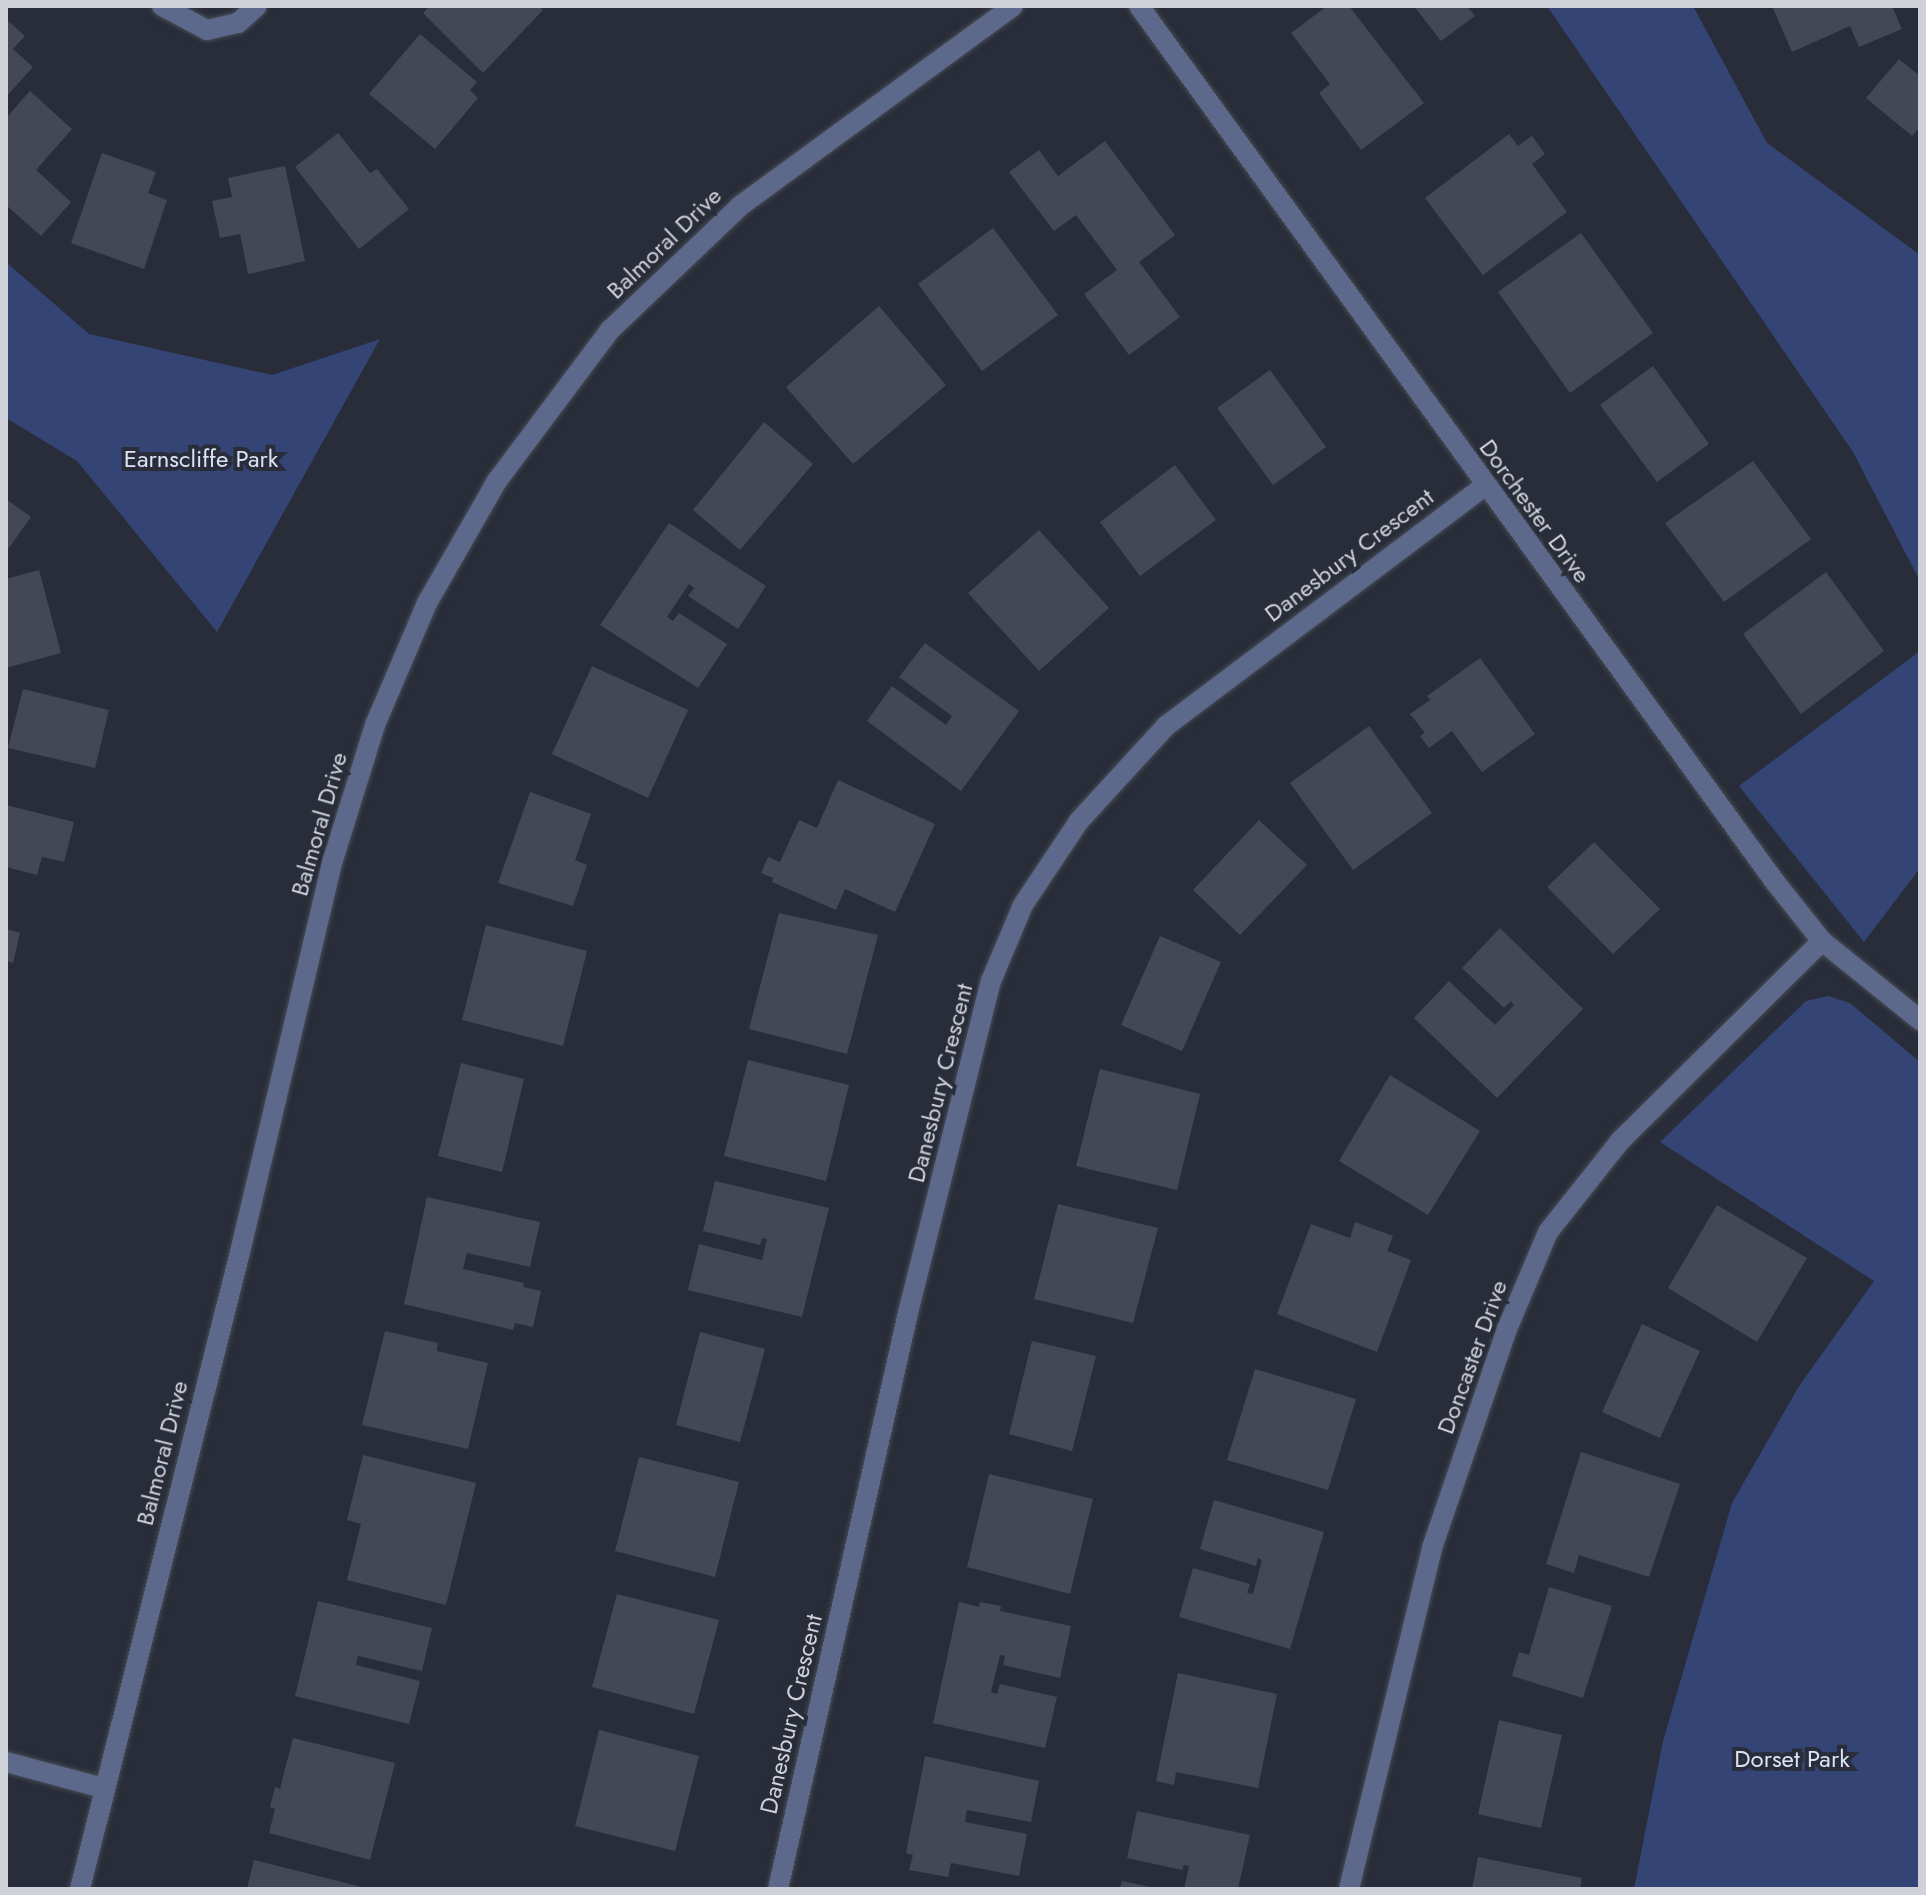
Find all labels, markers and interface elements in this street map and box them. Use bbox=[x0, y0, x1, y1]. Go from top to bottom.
street label: Balmoral Drive bbox=[601, 181, 727, 305]
street label: Dorchester Drive bbox=[1473, 434, 1597, 588]
park label: Earnscliffe Park bbox=[124, 445, 278, 473]
street label: Danesbury Crescent bbox=[1259, 482, 1439, 628]
street label: Balmoral Drive bbox=[285, 749, 353, 899]
street label: Danesbury Crescent bbox=[901, 981, 979, 1185]
street label: Doncaster Drive bbox=[1431, 1276, 1513, 1438]
street label: Balmoral Drive bbox=[130, 1378, 194, 1528]
street label: Danesbury Crescent bbox=[754, 1611, 828, 1817]
park label: Dorset Park bbox=[1734, 1745, 1850, 1773]

